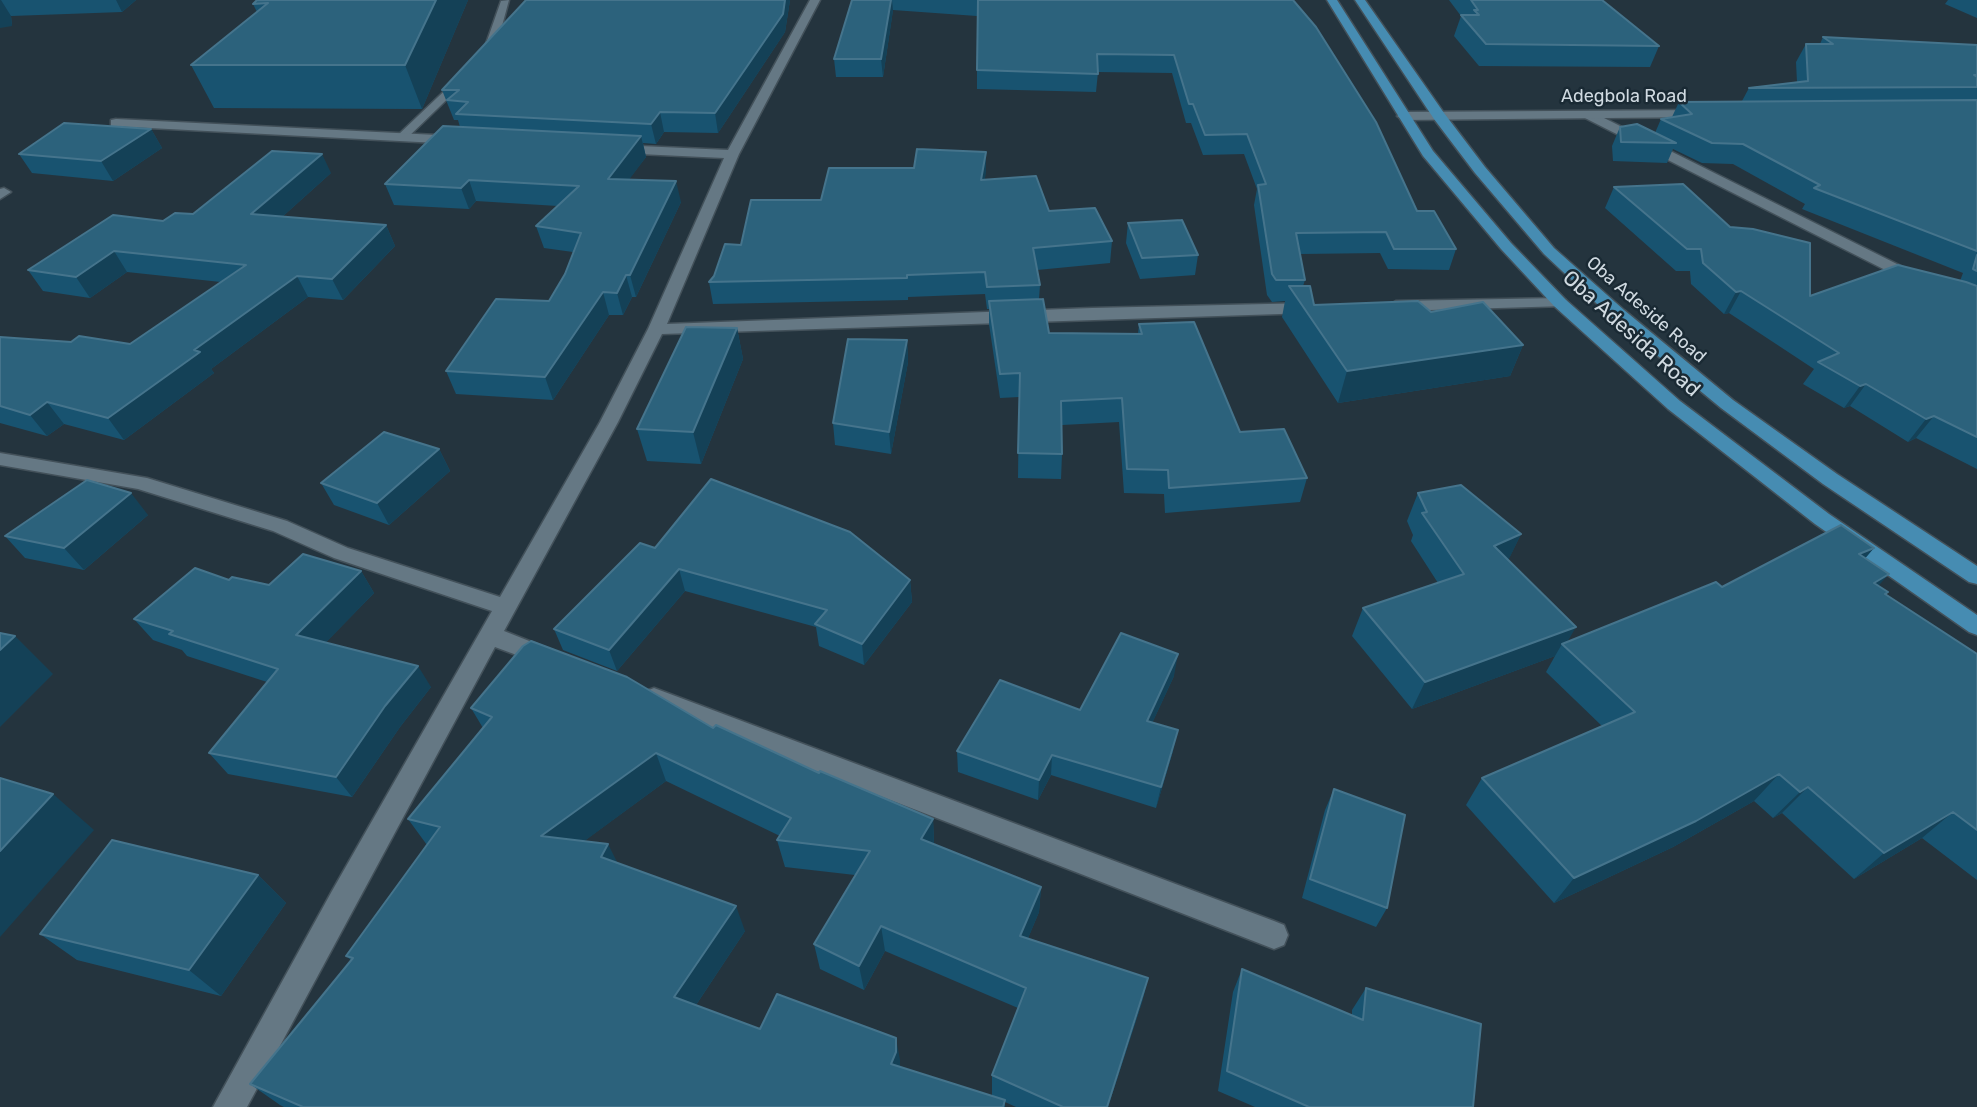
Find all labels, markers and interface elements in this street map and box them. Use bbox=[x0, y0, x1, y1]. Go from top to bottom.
street label: Adegbola Road bbox=[1561, 86, 1687, 108]
street label: Oba Adeside Road bbox=[1582, 252, 1710, 368]
street label: Oba Adesida Road bbox=[1557, 266, 1705, 402]

